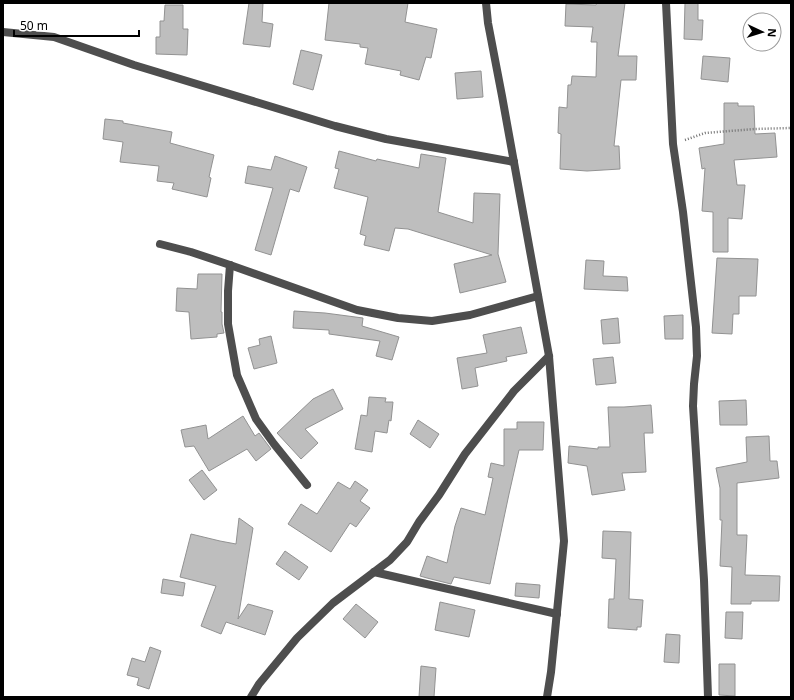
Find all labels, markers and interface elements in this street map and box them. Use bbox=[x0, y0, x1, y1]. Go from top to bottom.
scale bar bbox=[14, 12, 139, 38]
north arrow bbox=[742, 12, 782, 52]
text: 50 m bbox=[20, 17, 48, 34]
text: N bbox=[765, 28, 780, 38]

